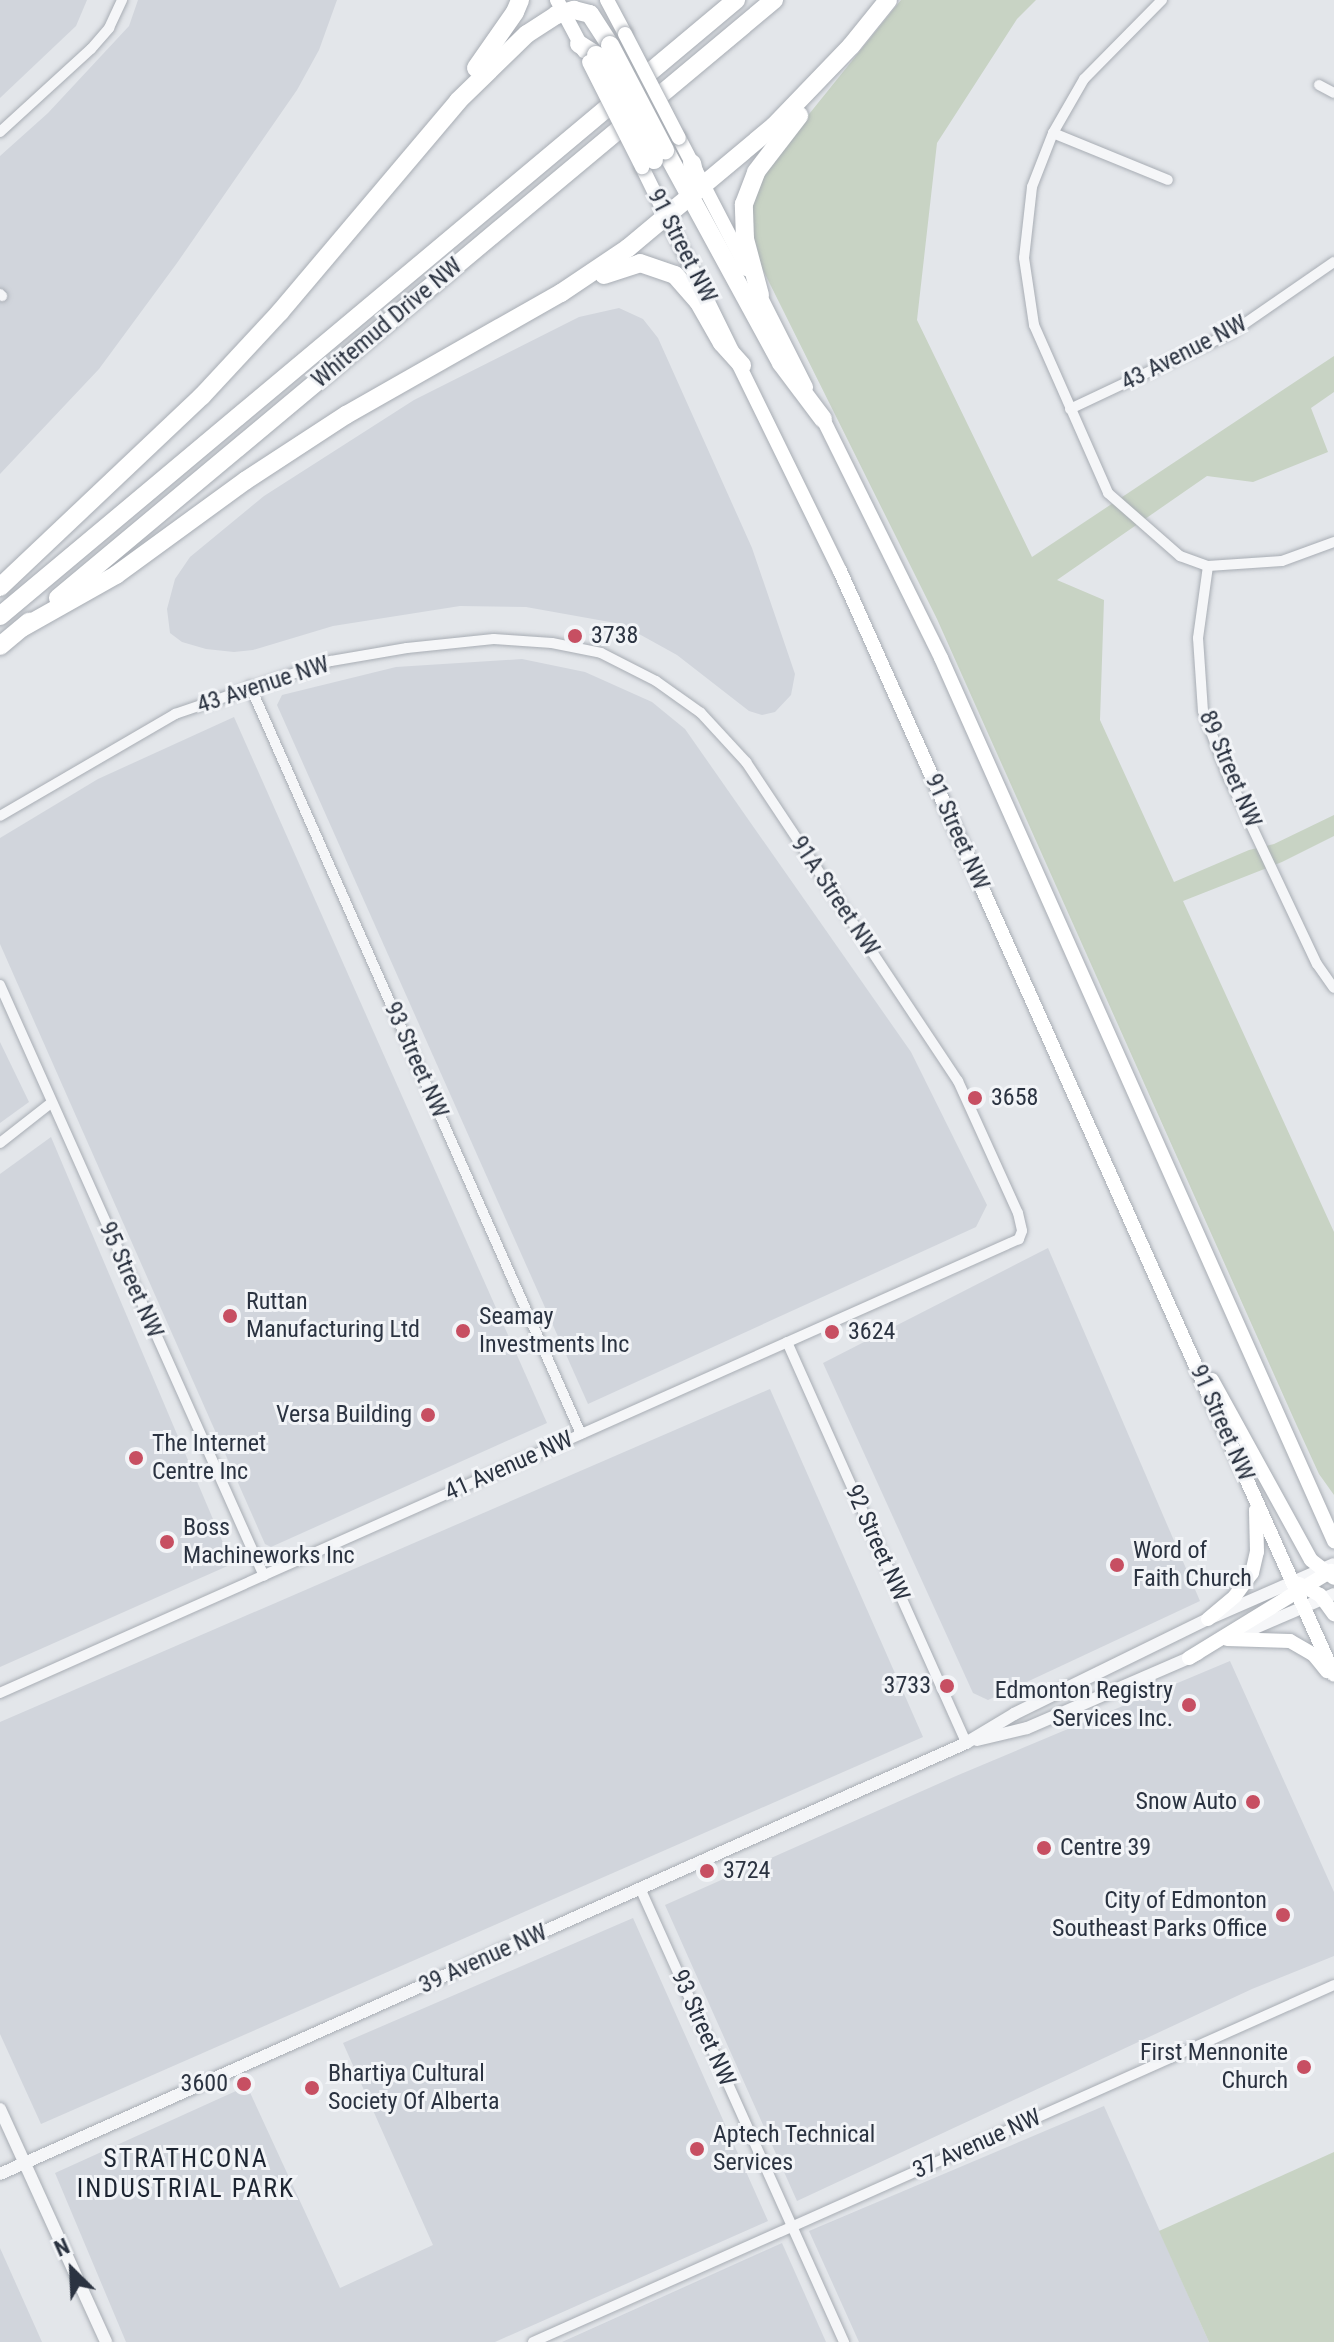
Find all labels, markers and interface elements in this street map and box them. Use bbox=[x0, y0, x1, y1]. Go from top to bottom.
street label: 91 Street NW bbox=[641, 184, 723, 308]
street label: Whitemud Drive NW bbox=[306, 252, 468, 394]
street label: 43 Avenue NW bbox=[1116, 309, 1252, 397]
place label: 3738 bbox=[591, 622, 638, 650]
marker: 3738 bbox=[566, 627, 584, 645]
street label: 43 Avenue NW bbox=[193, 650, 333, 720]
street label: 89 Street NW bbox=[1192, 706, 1268, 832]
street label: 91 Street NW bbox=[919, 769, 995, 895]
street label: 91A Street NW bbox=[784, 831, 886, 961]
street label: 93 Street NW bbox=[378, 997, 454, 1123]
place label: 3658 bbox=[991, 1084, 1038, 1112]
marker: 3658 bbox=[966, 1089, 984, 1107]
street label: 95 Street NW bbox=[93, 1217, 169, 1343]
place label: Ruttan Manufacturing Ltd bbox=[246, 1288, 420, 1344]
place label: Seamay Investments Inc bbox=[479, 1303, 629, 1359]
marker: Ruttan Manufacturing Ltd bbox=[221, 1307, 239, 1325]
place label: 3624 bbox=[848, 1318, 895, 1346]
marker: Seamay Investments Inc bbox=[454, 1322, 472, 1340]
marker: 3624 bbox=[823, 1323, 841, 1341]
street label: 91 Street NW bbox=[1184, 1360, 1260, 1486]
place label: Versa Building bbox=[276, 1401, 412, 1429]
marker: Versa Building bbox=[419, 1406, 437, 1424]
street label: 41 Avenue NW bbox=[441, 1425, 577, 1507]
place label: The Internet Centre Inc bbox=[152, 1430, 266, 1486]
marker: The Internet Centre Inc bbox=[127, 1449, 145, 1467]
street label: 92 Street NW bbox=[839, 1480, 915, 1606]
place label: Boss Machineworks Inc bbox=[183, 1514, 355, 1570]
marker: Boss Machineworks Inc bbox=[158, 1533, 176, 1551]
place label: Word of Faith Church bbox=[1133, 1537, 1252, 1593]
marker: Word of Faith Church bbox=[1108, 1556, 1126, 1574]
place label: 3733 bbox=[884, 1672, 931, 1700]
marker: 3733 bbox=[938, 1677, 956, 1695]
place label: Edmonton Registry Services Inc. bbox=[995, 1677, 1173, 1733]
marker: Edmonton Registry Services Inc. bbox=[1180, 1696, 1198, 1714]
place label: Snow Auto bbox=[1136, 1788, 1237, 1816]
marker: Snow Auto bbox=[1244, 1793, 1262, 1811]
place label: Centre 39 bbox=[1060, 1834, 1151, 1862]
marker: Centre 39 bbox=[1035, 1839, 1053, 1857]
place label: 3724 bbox=[723, 1857, 770, 1885]
marker: 3724 bbox=[698, 1862, 716, 1880]
place label: City of Edmonton Southeast Parks Office bbox=[1052, 1887, 1267, 1943]
marker: City of Edmonton Southeast Parks Office bbox=[1274, 1906, 1292, 1924]
street label: 39 Avenue NW bbox=[415, 1918, 551, 2000]
street label: 93 Street NW bbox=[665, 1965, 741, 2091]
place label: First Mennonite Church bbox=[1140, 2039, 1288, 2095]
marker: First Mennonite Church bbox=[1295, 2058, 1313, 2076]
place label: Bhartiya Cultural Society Of Alberta bbox=[328, 2060, 499, 2116]
place label: 3600 bbox=[181, 2070, 228, 2098]
marker: 3600 bbox=[235, 2075, 253, 2093]
marker: Bhartiya Cultural Society Of Alberta bbox=[303, 2079, 321, 2097]
street label: 37 Avenue NW bbox=[909, 2103, 1045, 2185]
place label: Aptech Technical Services bbox=[713, 2121, 876, 2177]
marker: Aptech Technical Services bbox=[688, 2140, 706, 2158]
district label: STRATHCONA INDUSTRIAL PARK bbox=[77, 2143, 295, 2204]
north arrow bbox=[32, 2230, 112, 2310]
text: N bbox=[51, 2233, 73, 2262]

